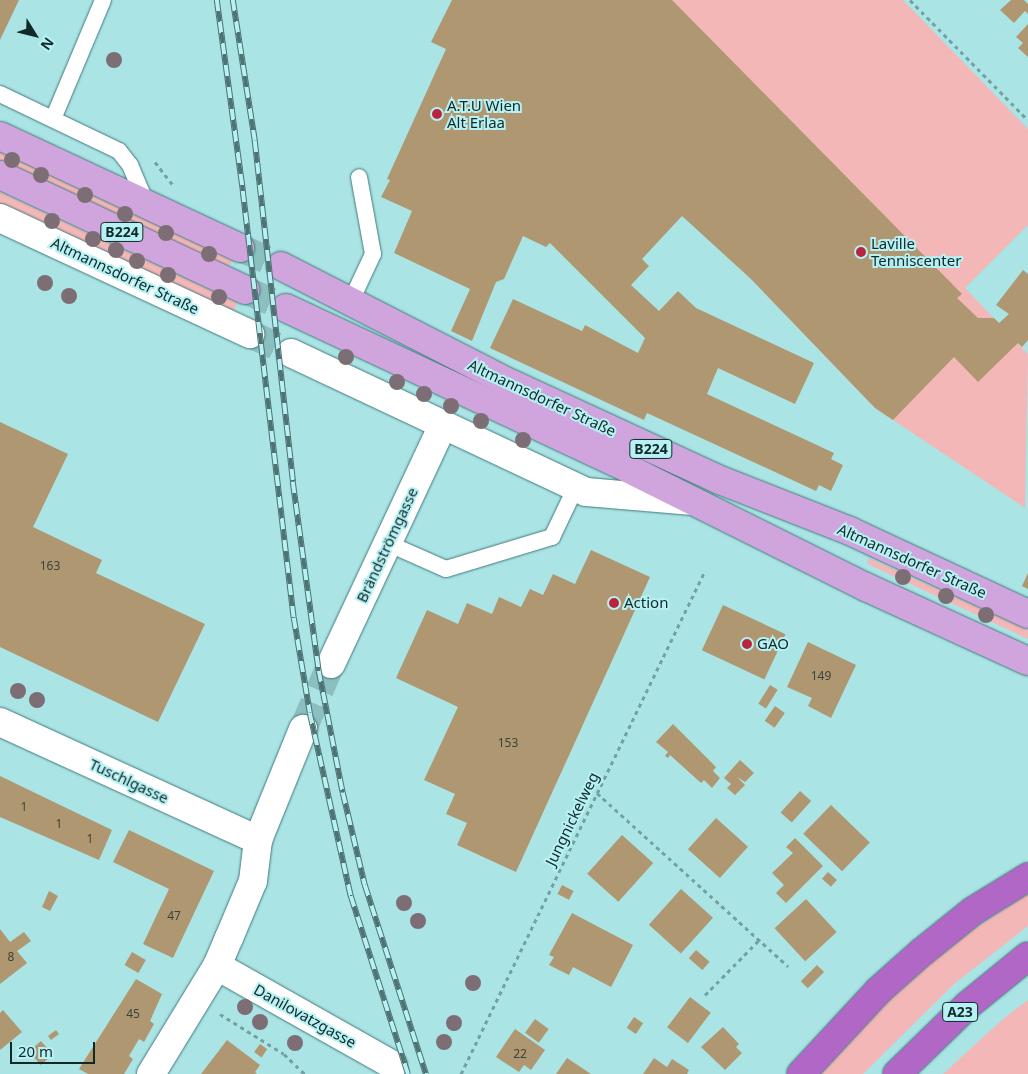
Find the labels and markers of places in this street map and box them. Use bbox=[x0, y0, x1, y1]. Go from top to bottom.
place label: A.T.U Wien Alt Erlaa bbox=[447, 96, 521, 131]
marker: A.T.U Wien Alt Erlaa bbox=[431, 108, 443, 120]
place label: Laville Tenniscenter bbox=[871, 234, 961, 269]
marker: Laville Tenniscenter bbox=[855, 246, 867, 258]
place label: Action bbox=[624, 594, 668, 612]
marker: Action bbox=[608, 597, 620, 609]
place label: GAO bbox=[757, 635, 789, 653]
marker: GAO bbox=[741, 638, 753, 650]

